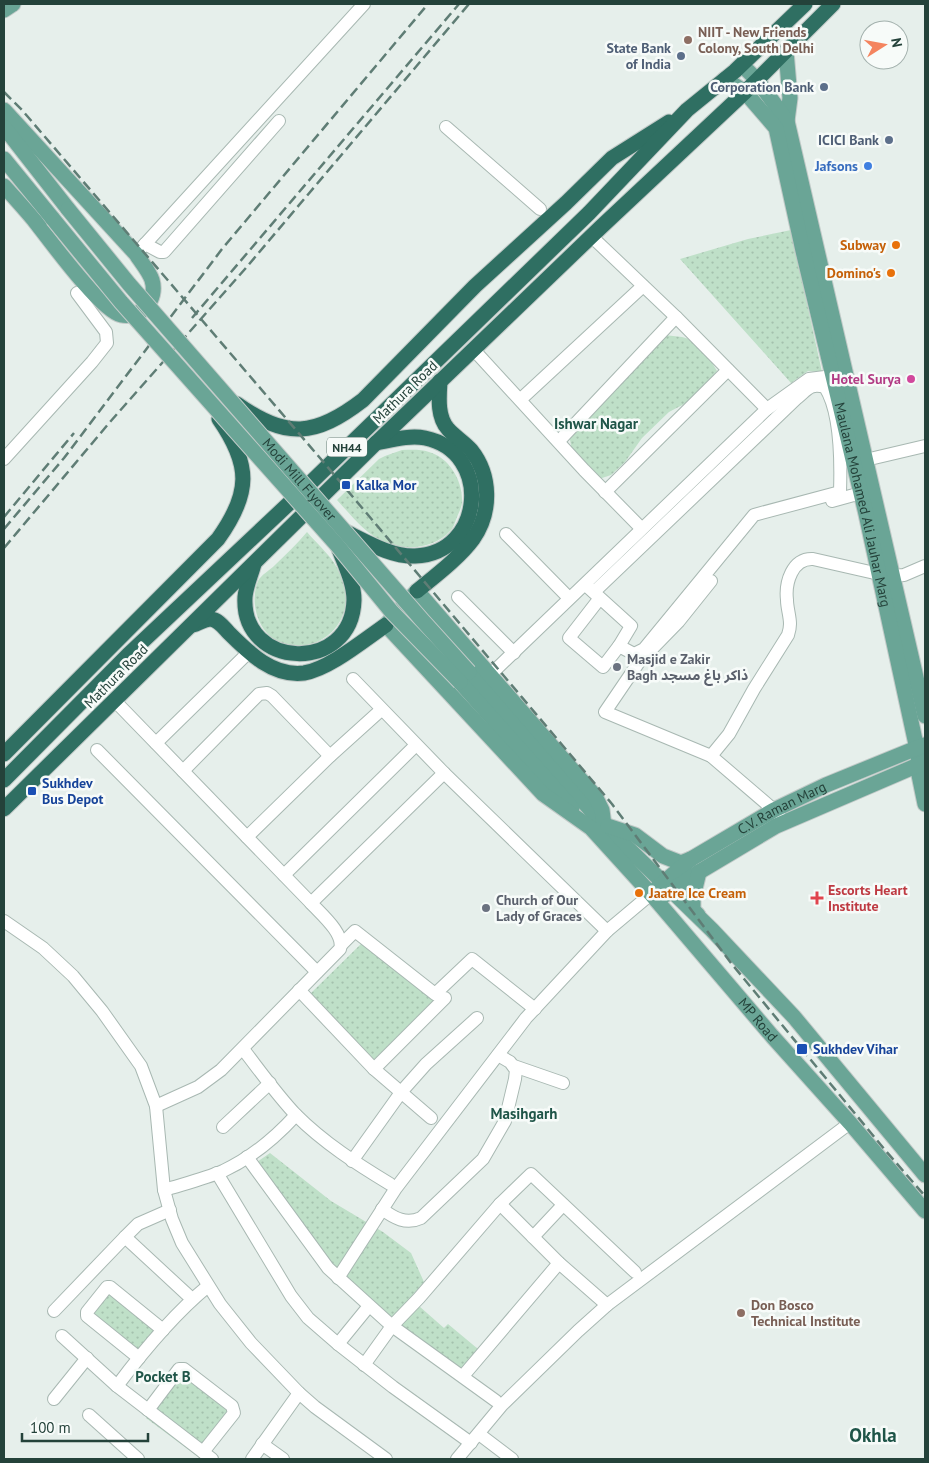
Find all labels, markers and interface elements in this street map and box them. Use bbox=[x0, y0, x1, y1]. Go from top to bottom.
north arrow bbox=[859, 20, 909, 70]
place label: NIIT - New Friends Colony, South Delhi bbox=[698, 23, 814, 57]
marker: NIIT - New Friends Colony, South Delhi bbox=[682, 34, 694, 46]
text: N bbox=[887, 36, 906, 49]
place label: State Bank of India bbox=[607, 39, 671, 73]
marker: State Bank of India bbox=[675, 50, 687, 62]
place label: Corporation Bank bbox=[710, 78, 814, 96]
marker: Corporation Bank bbox=[818, 81, 830, 93]
place label: ICICI Bank bbox=[818, 131, 879, 149]
marker: ICICI Bank bbox=[883, 134, 895, 146]
place label: Jafsons bbox=[814, 157, 858, 175]
marker: Jafsons bbox=[862, 160, 874, 172]
place label: Subway bbox=[840, 236, 886, 254]
marker: Subway bbox=[890, 239, 902, 251]
place label: Domino's bbox=[827, 264, 881, 282]
marker: Domino's bbox=[885, 267, 897, 279]
street label: Mathura Road bbox=[369, 357, 441, 427]
place label: Hotel Surya bbox=[831, 370, 901, 388]
marker: Hotel Surya bbox=[905, 373, 917, 385]
street label: Maulana Mohamed Ali Jauhar Marg bbox=[831, 401, 895, 609]
district label: Ishwar Nagar bbox=[554, 414, 639, 433]
street label: Modi Mill Flyover bbox=[258, 434, 341, 525]
road number: NH44 bbox=[327, 438, 367, 457]
place label: Kalka Mor bbox=[356, 476, 417, 494]
marker: Kalka Mor bbox=[340, 479, 352, 491]
street label: Mathura Road bbox=[80, 640, 152, 712]
place label: Masjid e Zakir Bagh ذاکر باغ مسجد bbox=[627, 650, 748, 686]
marker: Masjid e Zakir Bagh ذاکر باغ مسجد bbox=[611, 661, 623, 673]
place label: Sukhdev Bus Depot bbox=[42, 774, 104, 808]
street label: C.V. Raman Marg bbox=[734, 777, 829, 839]
marker: Sukhdev Bus Depot bbox=[26, 785, 38, 797]
place label: Escorts Heart Institute bbox=[828, 881, 908, 915]
place label: Jaatre Ice Cream bbox=[648, 884, 746, 902]
marker: Jaatre Ice Cream bbox=[633, 887, 645, 899]
place label: Church of Our Lady of Graces bbox=[496, 891, 582, 925]
marker: Escorts Heart Institute bbox=[810, 891, 824, 905]
marker: Church of Our Lady of Graces bbox=[480, 902, 492, 914]
street label: MP Road bbox=[734, 994, 782, 1045]
place label: Sukhdev Vihar bbox=[813, 1040, 898, 1058]
marker: Sukhdev Vihar bbox=[795, 1042, 809, 1056]
district label: Masihgarh bbox=[491, 1104, 557, 1123]
place label: Don Bosco Technical Institute bbox=[751, 1296, 860, 1330]
marker: Don Bosco Technical Institute bbox=[735, 1307, 747, 1319]
district label: Pocket B bbox=[135, 1367, 191, 1386]
scale bar bbox=[22, 1410, 149, 1442]
text: 100 m bbox=[30, 1418, 71, 1437]
district label: Okhla bbox=[849, 1423, 897, 1447]

